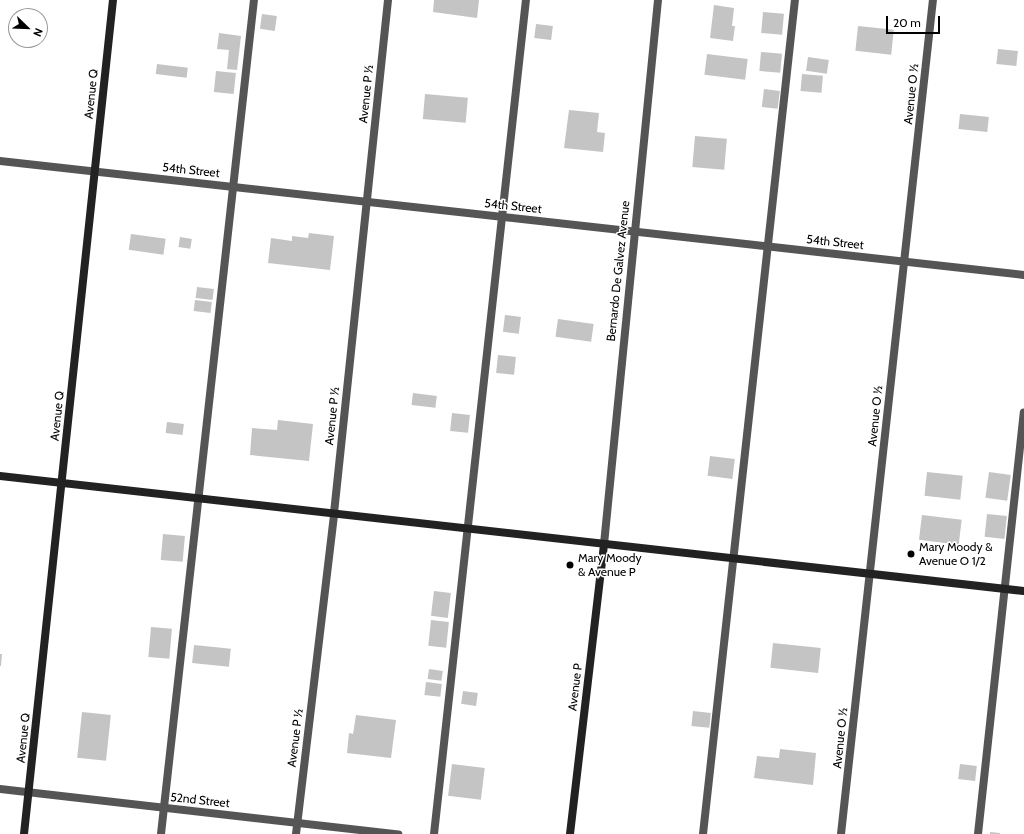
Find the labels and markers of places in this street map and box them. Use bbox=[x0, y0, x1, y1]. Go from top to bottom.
place label: Mary Moody & Avenue O 1/2 bbox=[919, 540, 993, 568]
marker: Mary Moody & Avenue O 1/2 bbox=[906, 549, 916, 559]
place label: Mary Moody & Avenue P bbox=[578, 551, 642, 579]
marker: Mary Moody & Avenue P bbox=[565, 560, 575, 570]

